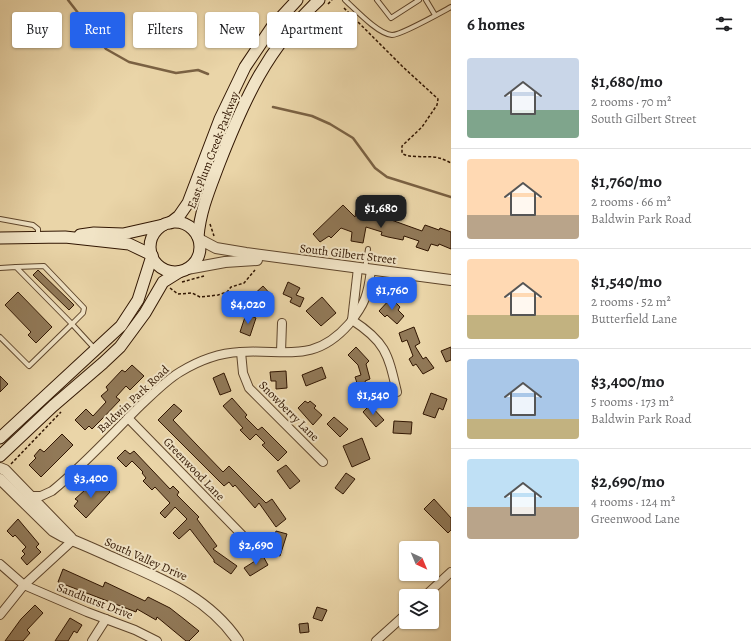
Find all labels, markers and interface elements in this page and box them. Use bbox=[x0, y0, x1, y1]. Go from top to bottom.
chip: Buy bbox=[12, 12, 62, 48]
chip: Rent bbox=[70, 12, 125, 48]
chip: Filters bbox=[133, 12, 197, 48]
chip: New bbox=[205, 12, 259, 48]
chip: Apartment bbox=[267, 12, 357, 48]
text: 6 homes bbox=[467, 13, 525, 36]
icon: filters bbox=[713, 13, 735, 35]
text: $1,680/mo bbox=[591, 70, 663, 93]
icon: home bbox=[499, 74, 547, 122]
street label: East Plum Creek Parkway bbox=[183, 88, 243, 211]
text: 2 rooms · 70 m² bbox=[591, 93, 671, 110]
text: South Gilbert Street bbox=[591, 110, 696, 127]
text: $1,760/mo bbox=[591, 170, 662, 193]
icon: home bbox=[499, 175, 547, 223]
text: 2 rooms · 66 m² bbox=[591, 193, 671, 210]
pin: $1,680 bbox=[348, 195, 414, 229]
text: $1,680 bbox=[364, 199, 398, 216]
text: Baldwin Park Road bbox=[591, 210, 692, 227]
street label: South Gilbert Street bbox=[299, 240, 397, 268]
text: $1,540/mo bbox=[591, 270, 662, 293]
icon: home bbox=[499, 275, 547, 323]
pin: $1,760 bbox=[359, 277, 425, 311]
text: $1,760 bbox=[376, 281, 408, 298]
pin: $4,020 bbox=[215, 291, 281, 325]
text: 2 rooms · 52 m² bbox=[591, 293, 671, 310]
text: $4,020 bbox=[230, 295, 266, 312]
text: Butterfield Lane bbox=[591, 310, 677, 327]
street label: Baldwin Park Road bbox=[94, 361, 173, 436]
text: $3,400/mo bbox=[591, 370, 665, 393]
icon: home bbox=[499, 375, 547, 423]
street label: Snowberry Lane bbox=[255, 377, 323, 445]
pin: $1,540 bbox=[340, 382, 406, 416]
text: $1,540 bbox=[357, 386, 389, 403]
text: 5 rooms · 173 m² bbox=[591, 393, 674, 410]
text: Baldwin Park Road bbox=[591, 410, 692, 427]
street label: Greenwood Lane bbox=[160, 434, 228, 504]
pin: $3,400 bbox=[58, 465, 124, 499]
text: $3,400 bbox=[74, 469, 108, 486]
text: $2,690/mo bbox=[591, 470, 665, 493]
icon: home bbox=[499, 475, 547, 523]
text: 4 rooms · 124 m² bbox=[591, 493, 675, 510]
text: Greenwood Lane bbox=[591, 510, 680, 527]
pin: $2,690 bbox=[223, 532, 289, 566]
street label: South Valley Drive bbox=[102, 534, 190, 584]
text: $2,690 bbox=[239, 536, 273, 553]
north arrow bbox=[399, 541, 439, 581]
map controls bbox=[399, 541, 439, 629]
street label: Sandhurst Drive bbox=[55, 579, 135, 623]
button: layers bbox=[399, 589, 439, 629]

